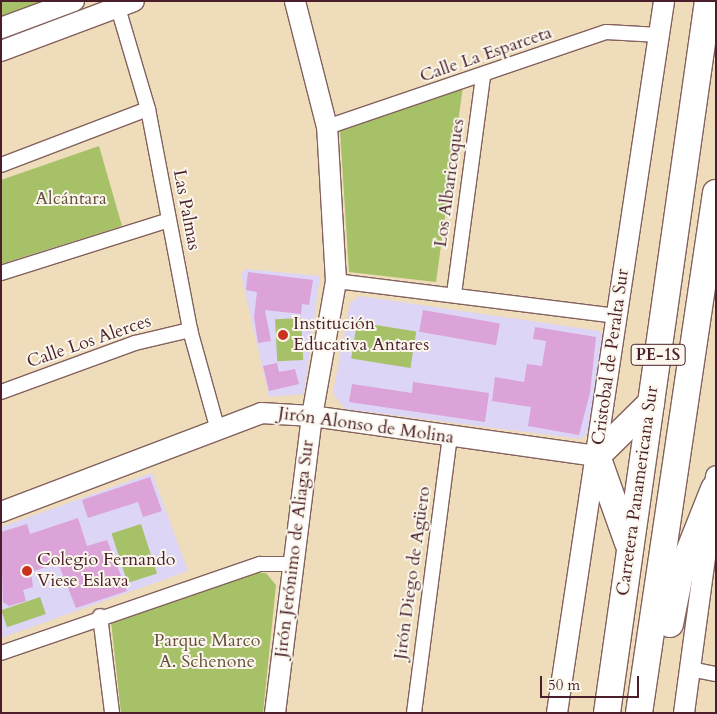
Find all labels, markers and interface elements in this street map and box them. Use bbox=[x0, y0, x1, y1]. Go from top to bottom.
street label: Calle La Esparceta bbox=[417, 22, 555, 88]
street label: Los Albaricoques bbox=[430, 117, 470, 249]
street label: Las Palmas bbox=[168, 168, 204, 252]
park label: Alcántara bbox=[35, 188, 107, 210]
street label: Cristobal de Peralta Sur bbox=[588, 267, 634, 447]
street label: Calle Los Alerces bbox=[24, 311, 154, 373]
place label: Institución Educativa Antares bbox=[293, 314, 429, 356]
marker: Institución Educativa Antares bbox=[277, 329, 289, 341]
road number: PE-1S bbox=[630, 342, 686, 368]
street label: Carretera Panamericana Sur bbox=[613, 385, 663, 597]
street label: Jirón Alonso de Molina bbox=[277, 403, 455, 449]
street label: Jirón Jerónimo de Aliaga Sur bbox=[271, 439, 319, 659]
street label: Jirón Diego de Agüero bbox=[390, 485, 436, 661]
place label: Colegio Fernando Viese Eslava bbox=[37, 550, 176, 592]
marker: Colegio Fernando Viese Eslava bbox=[21, 565, 33, 577]
park label: Parque Marco A. Schenone bbox=[154, 631, 260, 674]
scale bar bbox=[542, 666, 641, 698]
text: 50 m bbox=[548, 675, 580, 695]

